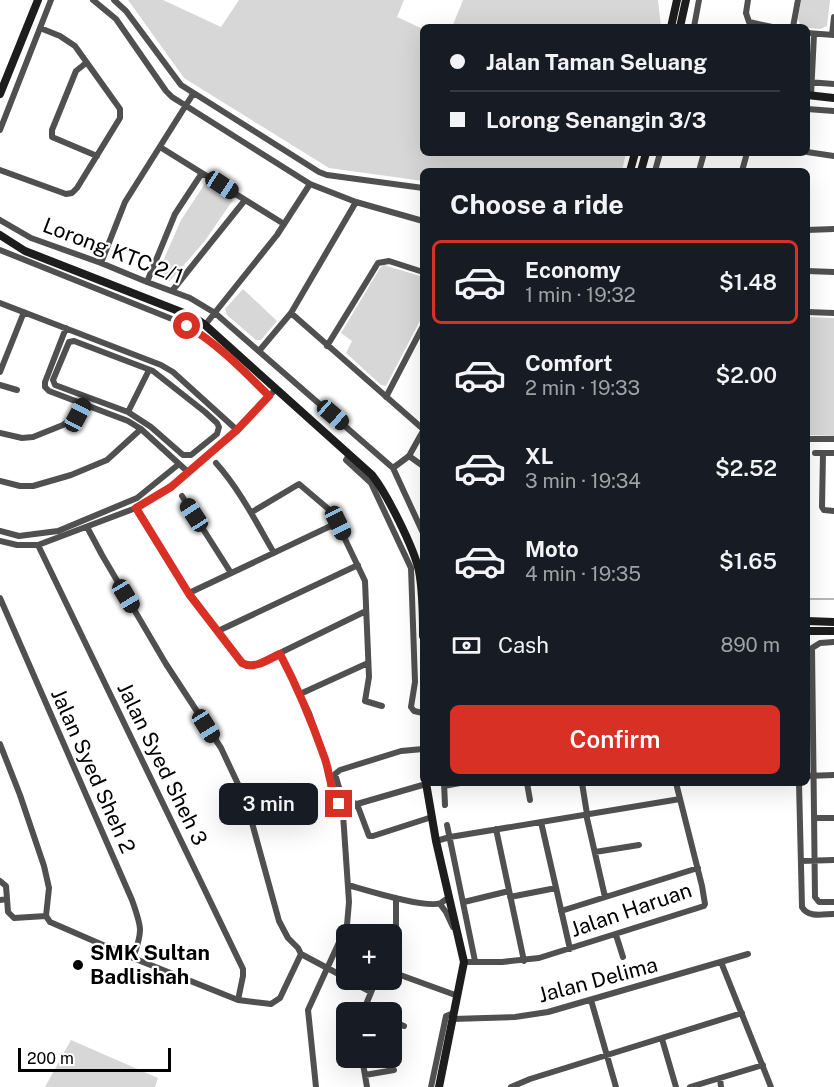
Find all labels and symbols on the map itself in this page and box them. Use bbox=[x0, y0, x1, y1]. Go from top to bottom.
car bbox=[202, 168, 242, 202]
street label: Lorong KTC 2/1 bbox=[39, 212, 187, 289]
route start bbox=[173, 312, 200, 339]
car bbox=[62, 395, 94, 435]
car bbox=[314, 396, 352, 434]
car bbox=[177, 495, 211, 535]
car bbox=[322, 503, 354, 543]
car bbox=[109, 576, 143, 616]
street label: Jalan Syed Sheh 3 bbox=[112, 678, 213, 849]
street label: Jalan Syed Sheh 2 bbox=[46, 685, 141, 857]
car bbox=[189, 706, 223, 746]
callout: 3 min bbox=[219, 783, 318, 825]
route end bbox=[325, 790, 352, 817]
street label: Jalan Haruan bbox=[567, 877, 695, 942]
place label: SMK Sultan Badlishah bbox=[90, 940, 210, 989]
street label: Jalan Delima bbox=[535, 952, 660, 1007]
marker: SMK Sultan Badlishah bbox=[71, 958, 85, 972]
scale bar bbox=[18, 1045, 171, 1072]

